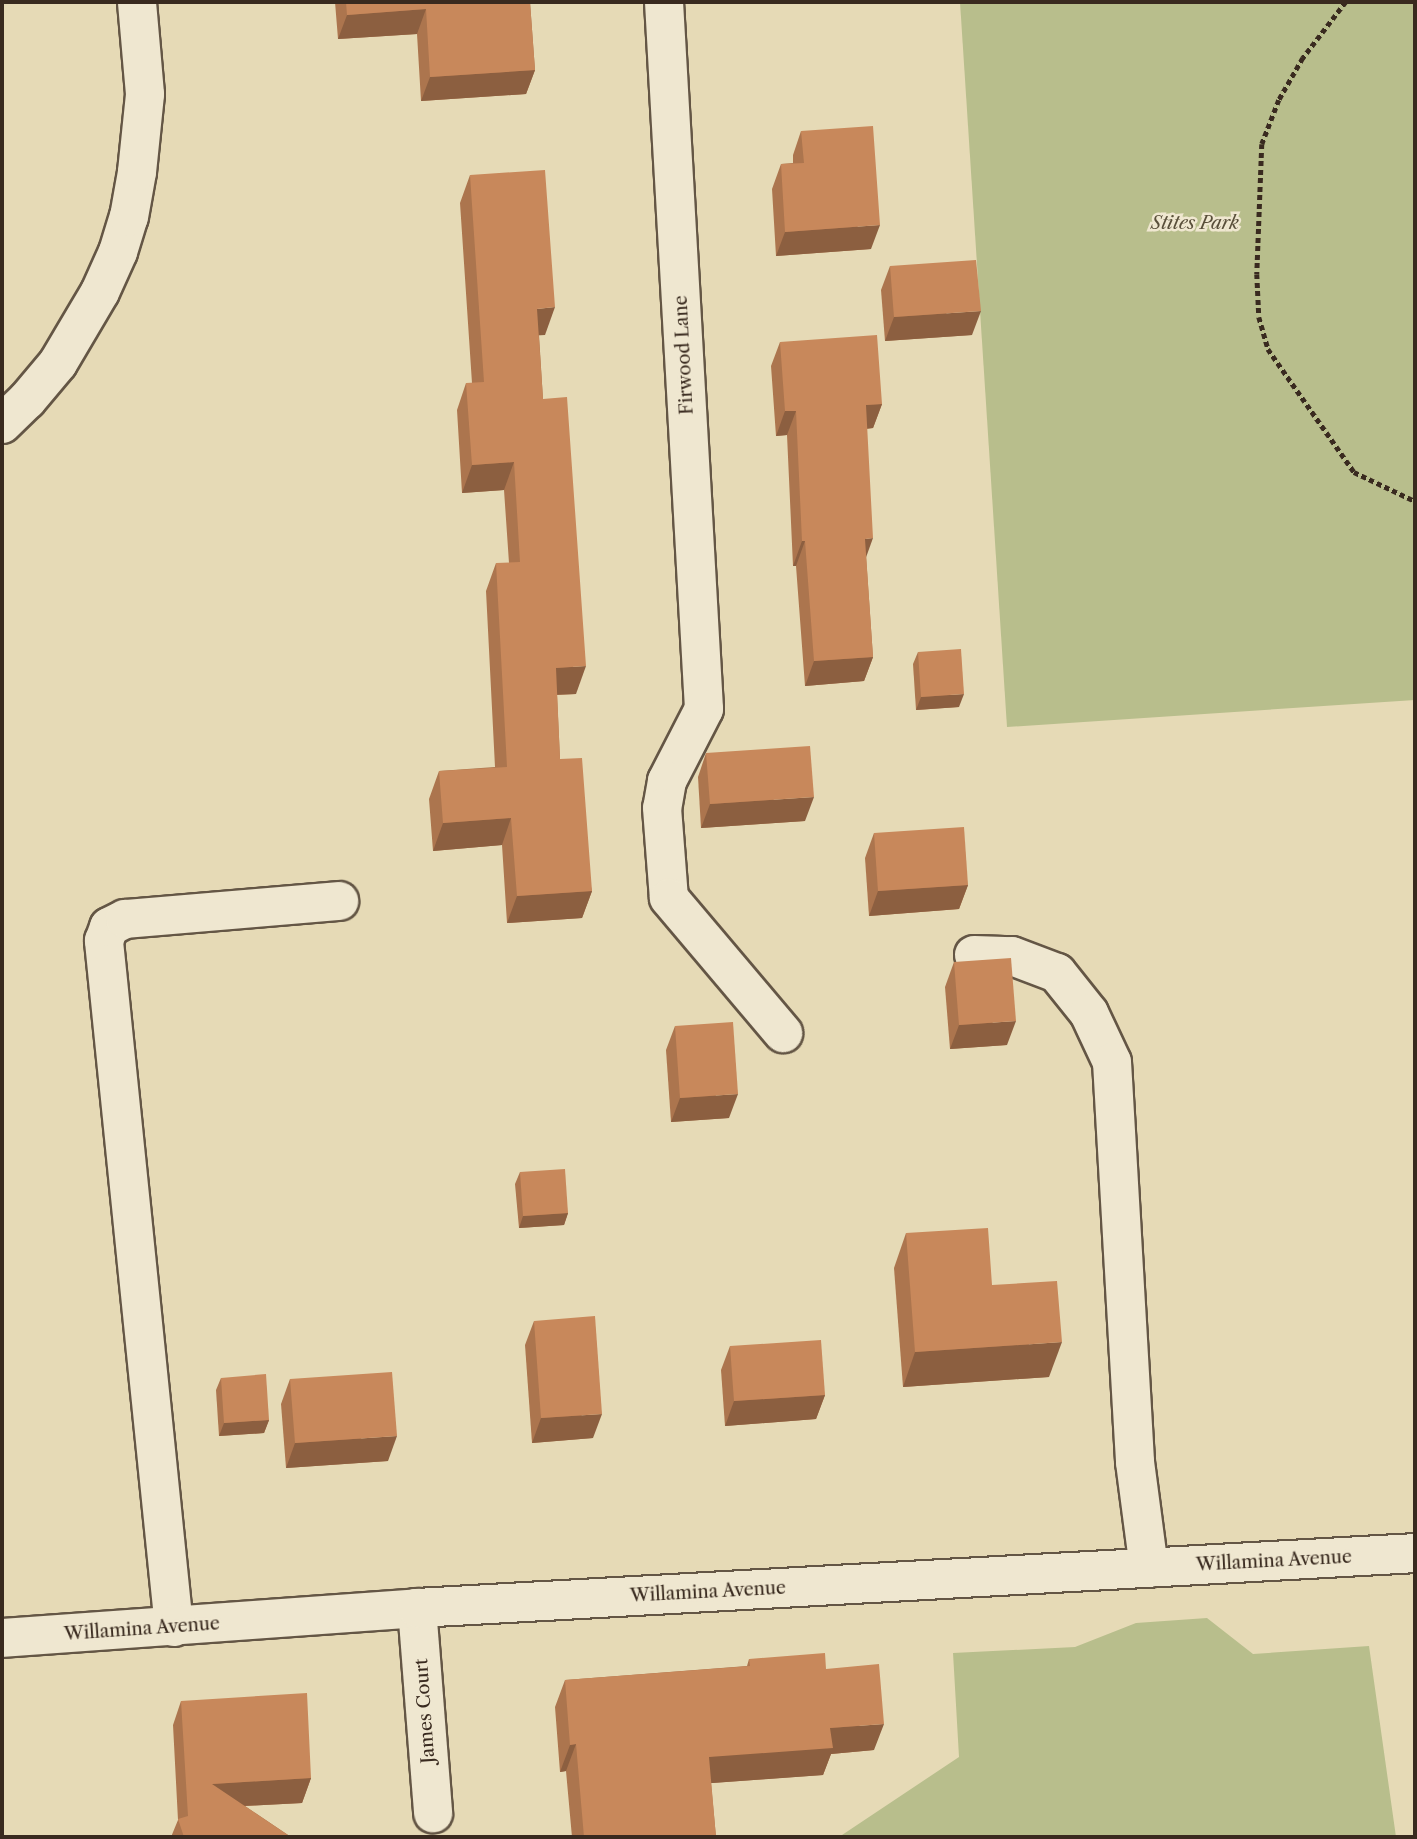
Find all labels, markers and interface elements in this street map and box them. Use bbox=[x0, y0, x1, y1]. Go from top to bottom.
park label: Stites Park bbox=[1151, 212, 1239, 234]
street label: Firwood Lane bbox=[670, 295, 698, 415]
street label: Willamina Avenue bbox=[1195, 1546, 1353, 1576]
street label: Willamina Avenue bbox=[629, 1577, 787, 1607]
street label: Willamina Avenue bbox=[63, 1613, 221, 1645]
street label: James Court bbox=[411, 1658, 439, 1764]

